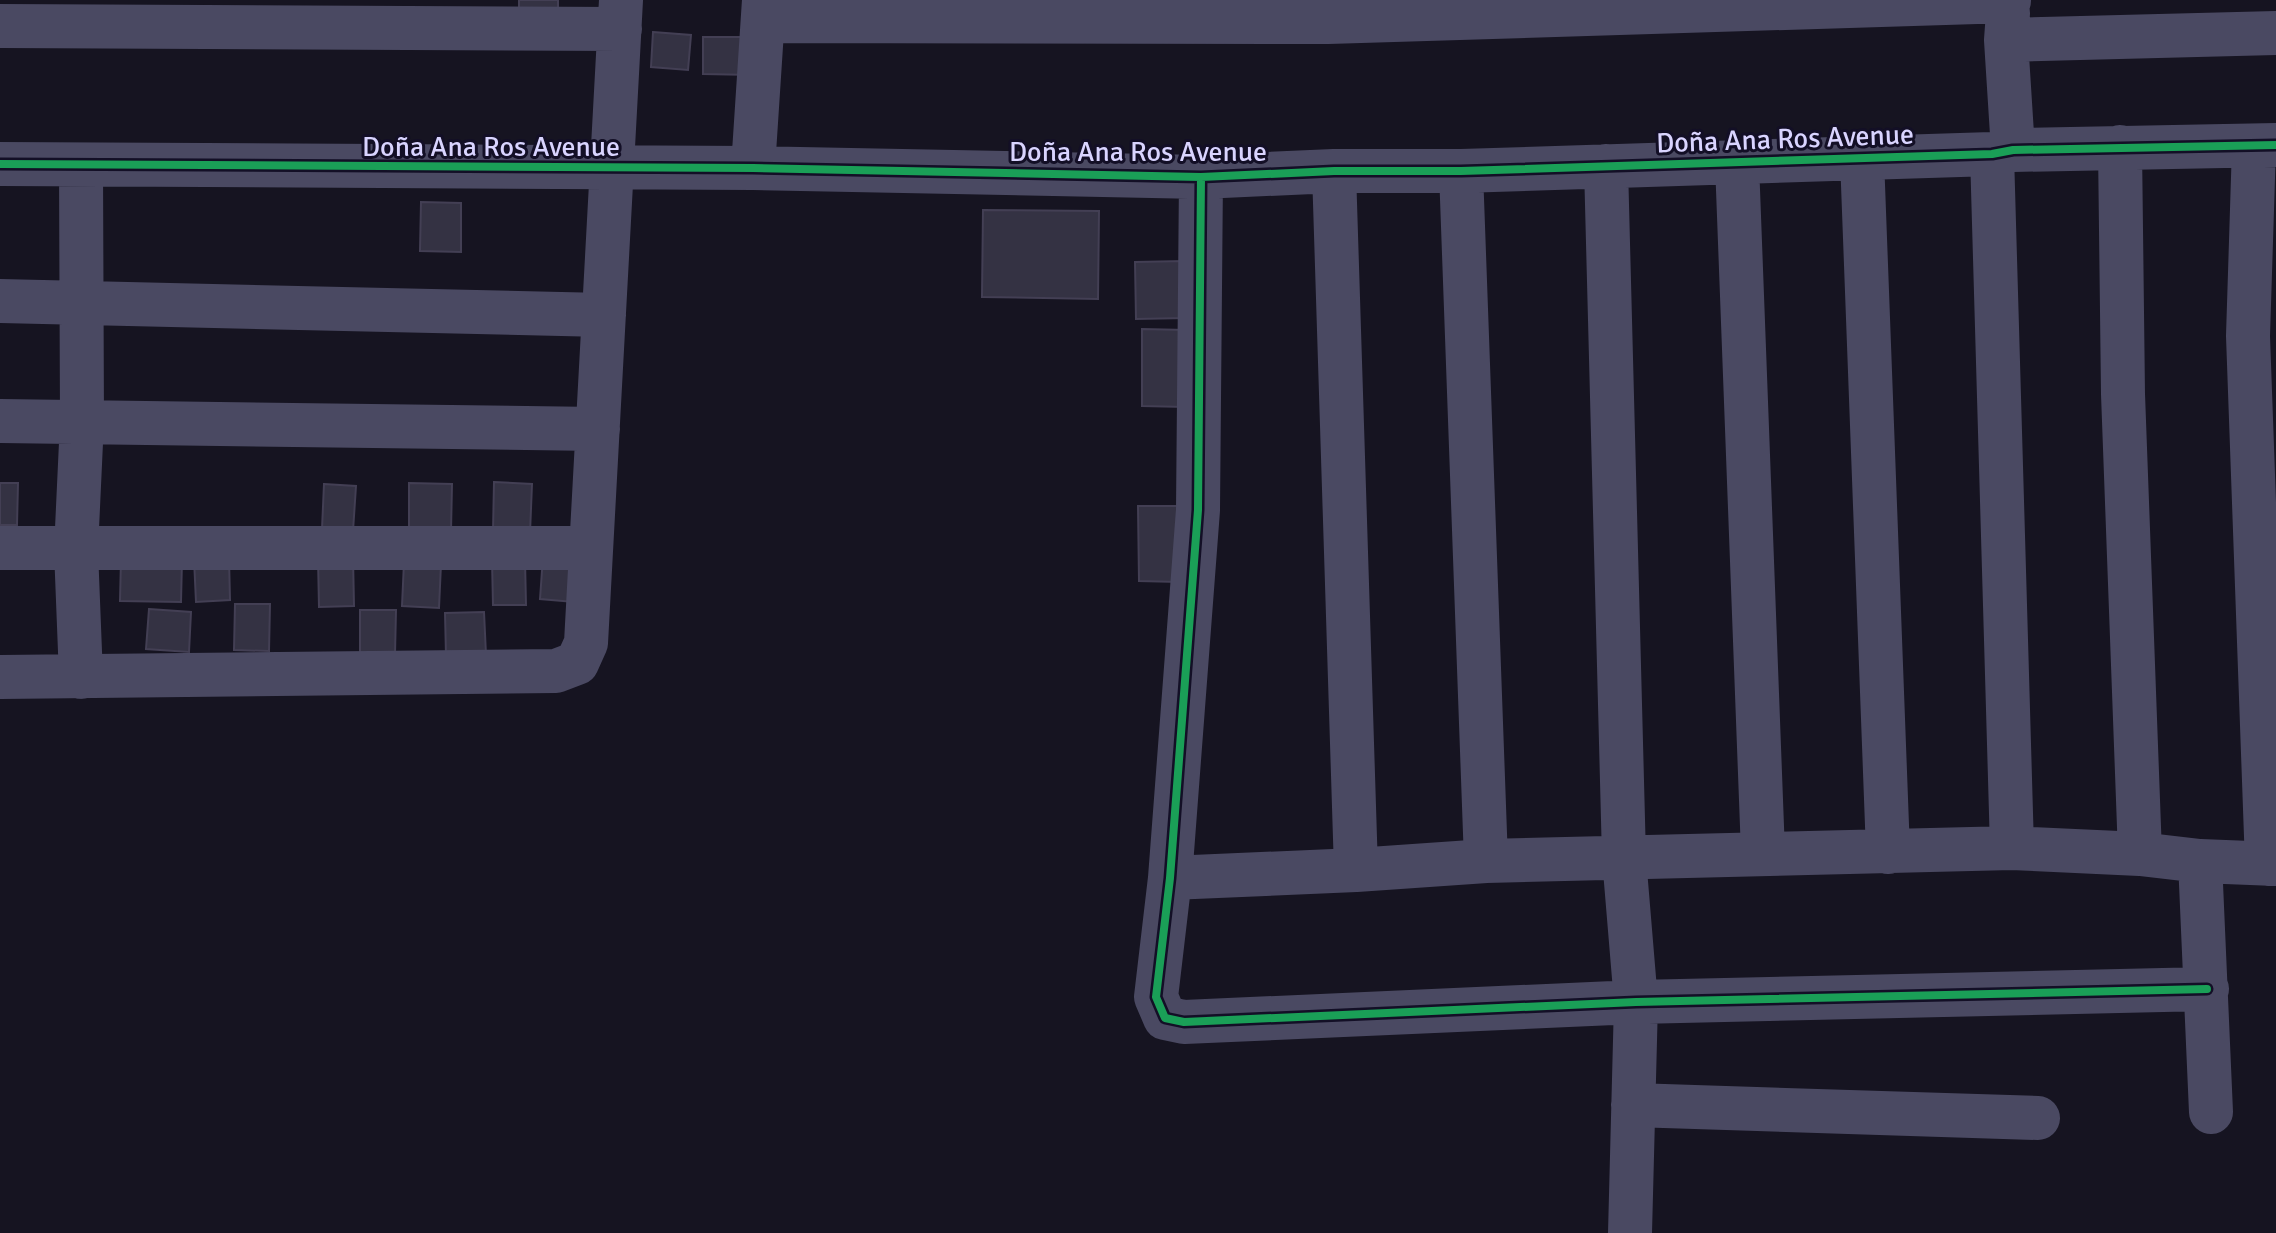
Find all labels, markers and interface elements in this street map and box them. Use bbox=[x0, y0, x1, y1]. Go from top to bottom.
street label: Doña Ana Ros Avenue bbox=[1655, 118, 1915, 160]
street label: Doña Ana Ros Avenue bbox=[362, 130, 620, 164]
street label: Doña Ana Ros Avenue bbox=[1009, 135, 1267, 169]

